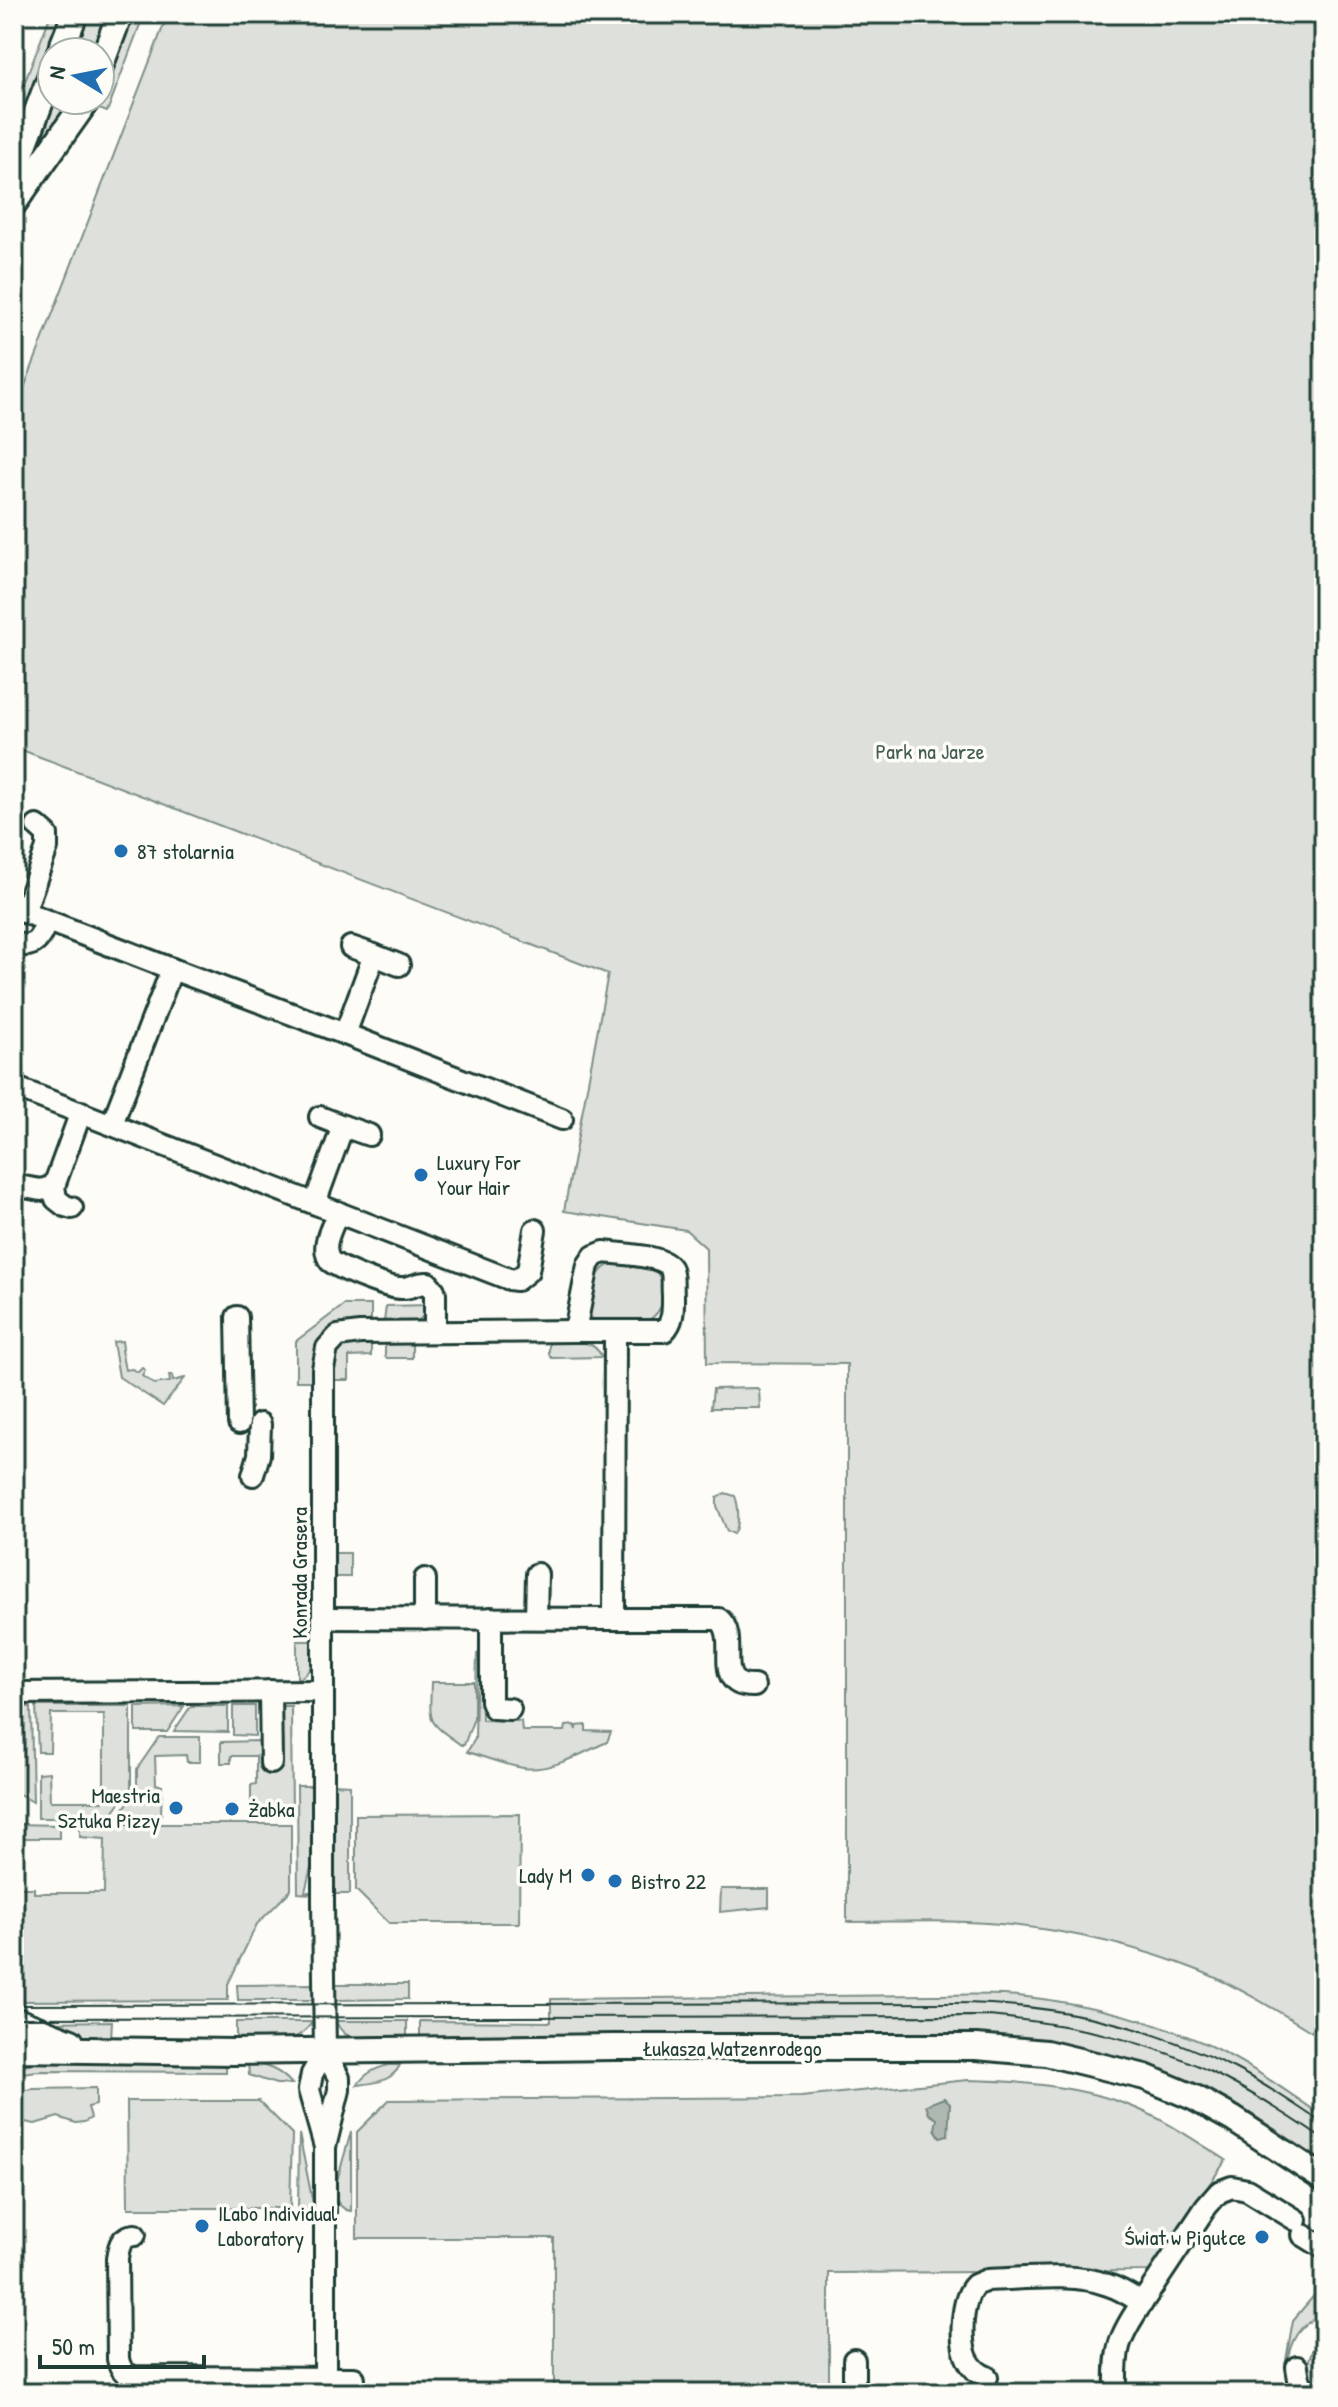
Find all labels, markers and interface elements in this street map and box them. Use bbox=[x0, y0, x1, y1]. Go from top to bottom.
north arrow bbox=[36, 36, 116, 116]
text: N bbox=[41, 64, 72, 81]
park label: Park na Jarze bbox=[876, 736, 985, 766]
place label: 87 stolarnia bbox=[137, 836, 234, 866]
marker: 87 stolarnia bbox=[112, 842, 130, 860]
place label: Luxury For Your Hair bbox=[437, 1147, 522, 1202]
marker: Luxury For Your Hair bbox=[412, 1166, 430, 1184]
street label: Konrada Grasera bbox=[284, 1507, 314, 1639]
place label: Maestria Sztuka Pizzy bbox=[58, 1780, 160, 1835]
place label: Żabka bbox=[248, 1794, 295, 1824]
marker: Maestria Sztuka Pizzy bbox=[167, 1799, 185, 1817]
marker: Żabka bbox=[223, 1800, 241, 1818]
place label: Lady M bbox=[519, 1860, 572, 1890]
marker: Lady M bbox=[579, 1866, 597, 1884]
place label: Bistro 22 bbox=[631, 1866, 707, 1896]
marker: Bistro 22 bbox=[606, 1872, 624, 1890]
street label: Łukasza Watzenrodego bbox=[642, 2033, 822, 2063]
place label: ILabo Individual Laboratory bbox=[218, 2198, 337, 2253]
marker: ILabo Individual Laboratory bbox=[193, 2217, 211, 2235]
place label: Świat w Pigułce bbox=[1125, 2222, 1246, 2252]
marker: Świat w Pigułce bbox=[1253, 2228, 1271, 2246]
scale bar bbox=[40, 2319, 204, 2369]
text: 50 m bbox=[52, 2330, 95, 2362]

